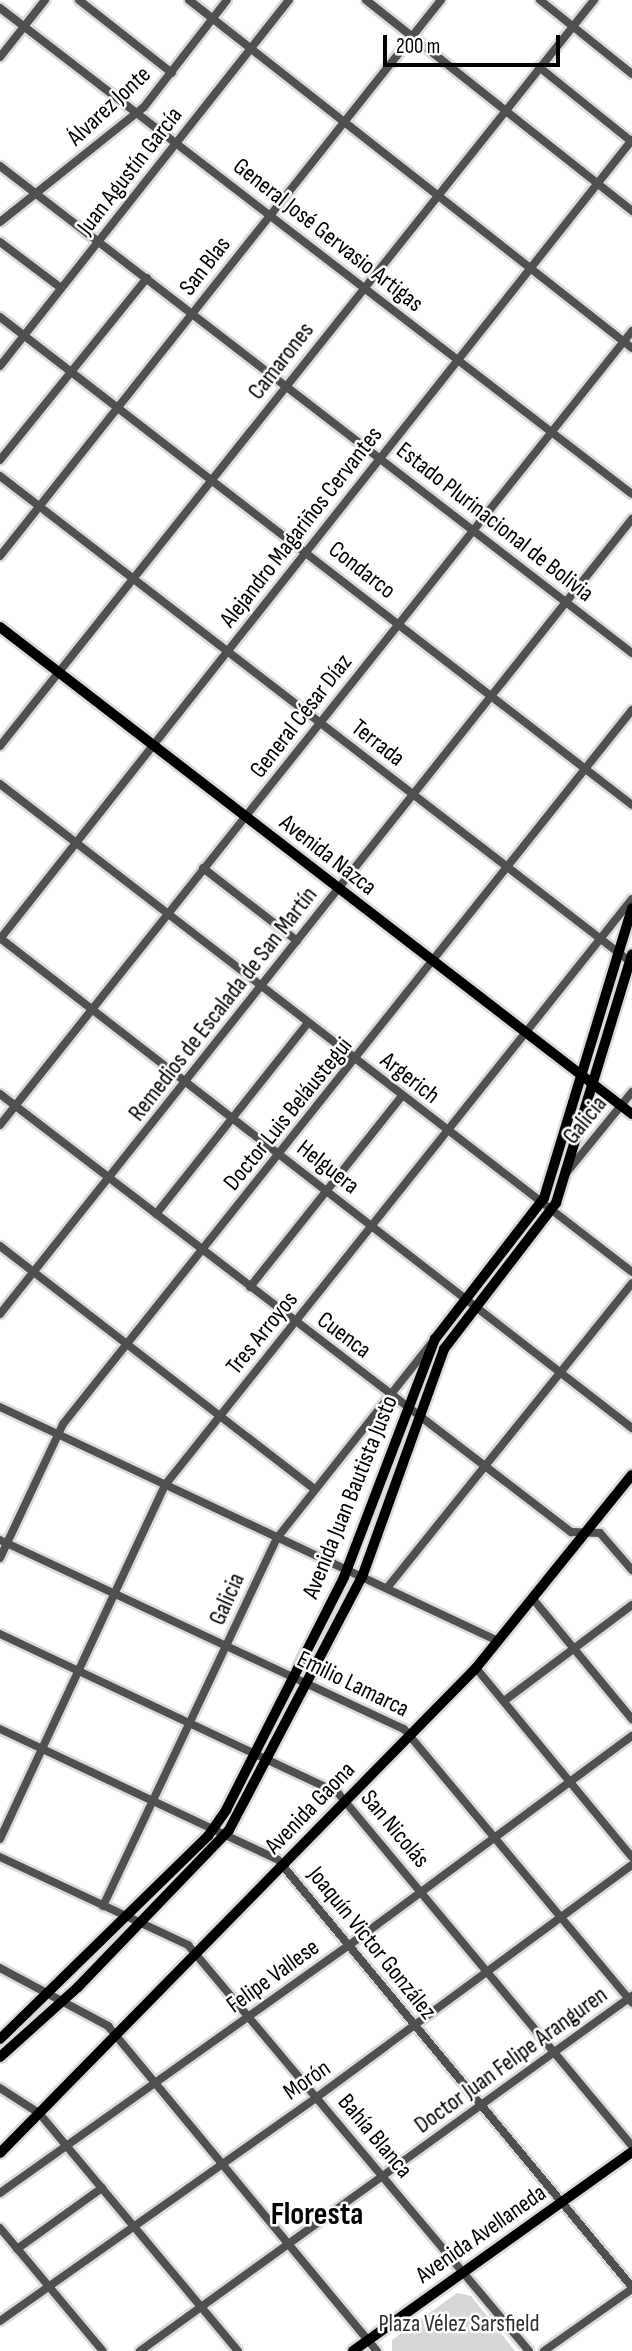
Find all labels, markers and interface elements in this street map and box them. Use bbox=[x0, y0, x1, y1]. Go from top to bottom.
scale bar bbox=[387, 21, 564, 65]
text: 200 m bbox=[396, 34, 440, 59]
street label: Álvarez Jonte bbox=[61, 60, 157, 152]
street label: Juan Agustín García bbox=[71, 102, 189, 240]
street label: General José Gervasio Artigas bbox=[227, 152, 429, 318]
street label: San Blas bbox=[173, 231, 237, 301]
street label: Camarones bbox=[242, 317, 320, 405]
street label: Alejandro Magariños Cervantes bbox=[214, 421, 388, 633]
street label: Estado Plurinacional de Bolivia bbox=[391, 436, 599, 608]
street label: Condarco bbox=[323, 535, 401, 605]
street label: General César Díaz bbox=[244, 648, 358, 784]
street label: Terrada bbox=[346, 713, 410, 773]
street label: Avenida Nazca bbox=[274, 808, 382, 902]
street label: Remedios de Escalada de San Martín bbox=[123, 881, 323, 1127]
street label: Doctor Luis Beláustegui bbox=[218, 1032, 358, 1196]
street label: Argerich bbox=[375, 1046, 445, 1110]
street label: Galicia bbox=[557, 1090, 613, 1150]
street label: Helguera bbox=[291, 1134, 365, 1200]
street label: Tres Arroyos bbox=[220, 1286, 304, 1380]
street label: Cuenca bbox=[311, 1305, 377, 1365]
street label: Avenida Juan Bautista Justo bbox=[296, 1391, 404, 1603]
street label: Galicia bbox=[203, 1569, 251, 1629]
street label: Emilio Lamarca bbox=[292, 1645, 414, 1723]
street label: Avenida Gaona bbox=[259, 1756, 361, 1860]
street label: San Nicolás bbox=[354, 1784, 436, 1874]
street label: Joaquín Victor González bbox=[302, 1861, 442, 2025]
street label: Felipe Vallese bbox=[221, 1933, 325, 2019]
street label: Doctor Juan Felipe Aranguren bbox=[409, 1980, 613, 2140]
street label: Morón bbox=[278, 2054, 336, 2106]
street label: Bahía Blanca bbox=[332, 2088, 418, 2184]
street label: Avenida Avellaneda bbox=[410, 2178, 552, 2290]
district label: Floresta bbox=[271, 2196, 363, 2234]
park label: Plaza Vélez Sarsfield bbox=[378, 2310, 540, 2338]

